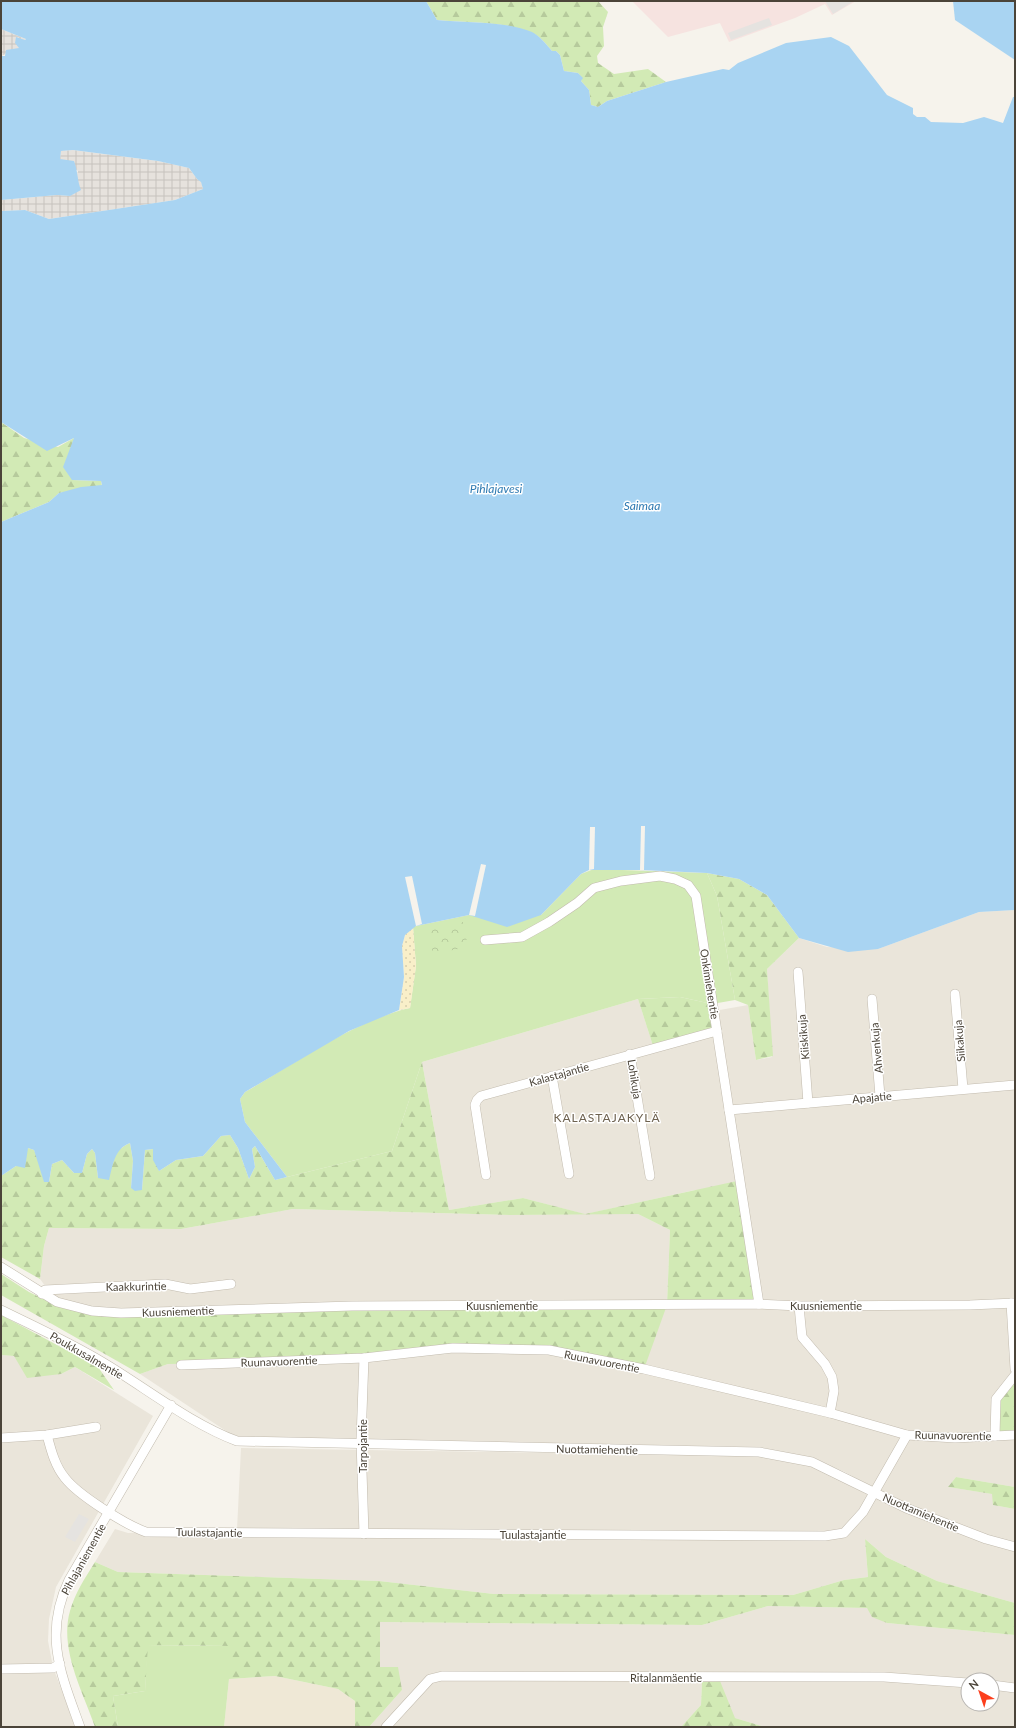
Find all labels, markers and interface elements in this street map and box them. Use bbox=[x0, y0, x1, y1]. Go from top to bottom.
water label: Pihlajavesi bbox=[470, 481, 522, 496]
water label: Saimaa bbox=[624, 498, 660, 513]
street label: Onkimiehentie bbox=[698, 948, 722, 1020]
street label: Kiiskikuja bbox=[795, 1014, 811, 1060]
street label: Siikakuja bbox=[951, 1019, 967, 1063]
street label: Ahvenkuja bbox=[867, 1022, 885, 1074]
street label: Lohikuja bbox=[625, 1058, 645, 1100]
street label: Kalastajantie bbox=[528, 1059, 591, 1089]
street label: Apajatie bbox=[852, 1089, 893, 1105]
district label: KALASTAJAKYLÄ bbox=[553, 1110, 661, 1125]
street label: Kaakkurintie bbox=[105, 1279, 167, 1293]
street label: Kuusniementie bbox=[466, 1299, 538, 1312]
street label: Kuusniementie bbox=[790, 1299, 862, 1312]
street label: Kuusniementie bbox=[142, 1303, 214, 1319]
street label: Poukkusalmentie bbox=[48, 1329, 126, 1381]
street label: Ruunavuorentie bbox=[563, 1347, 641, 1375]
street label: Ruunavuorentie bbox=[240, 1353, 318, 1369]
street label: Tarpojantie bbox=[356, 1419, 369, 1473]
street label: Ruunavuorentie bbox=[915, 1428, 992, 1442]
street label: Nuottamiehentie bbox=[556, 1442, 638, 1456]
street label: Nuottamiehentie bbox=[881, 1490, 961, 1534]
street label: Pihlajaniementie bbox=[58, 1521, 108, 1597]
street label: Tuulastajantie bbox=[176, 1525, 243, 1539]
street label: Tuulastajantie bbox=[500, 1528, 566, 1541]
street label: Ritalanmäentie bbox=[630, 1671, 702, 1684]
north arrow bbox=[960, 1672, 1000, 1712]
text: N bbox=[966, 1676, 981, 1692]

